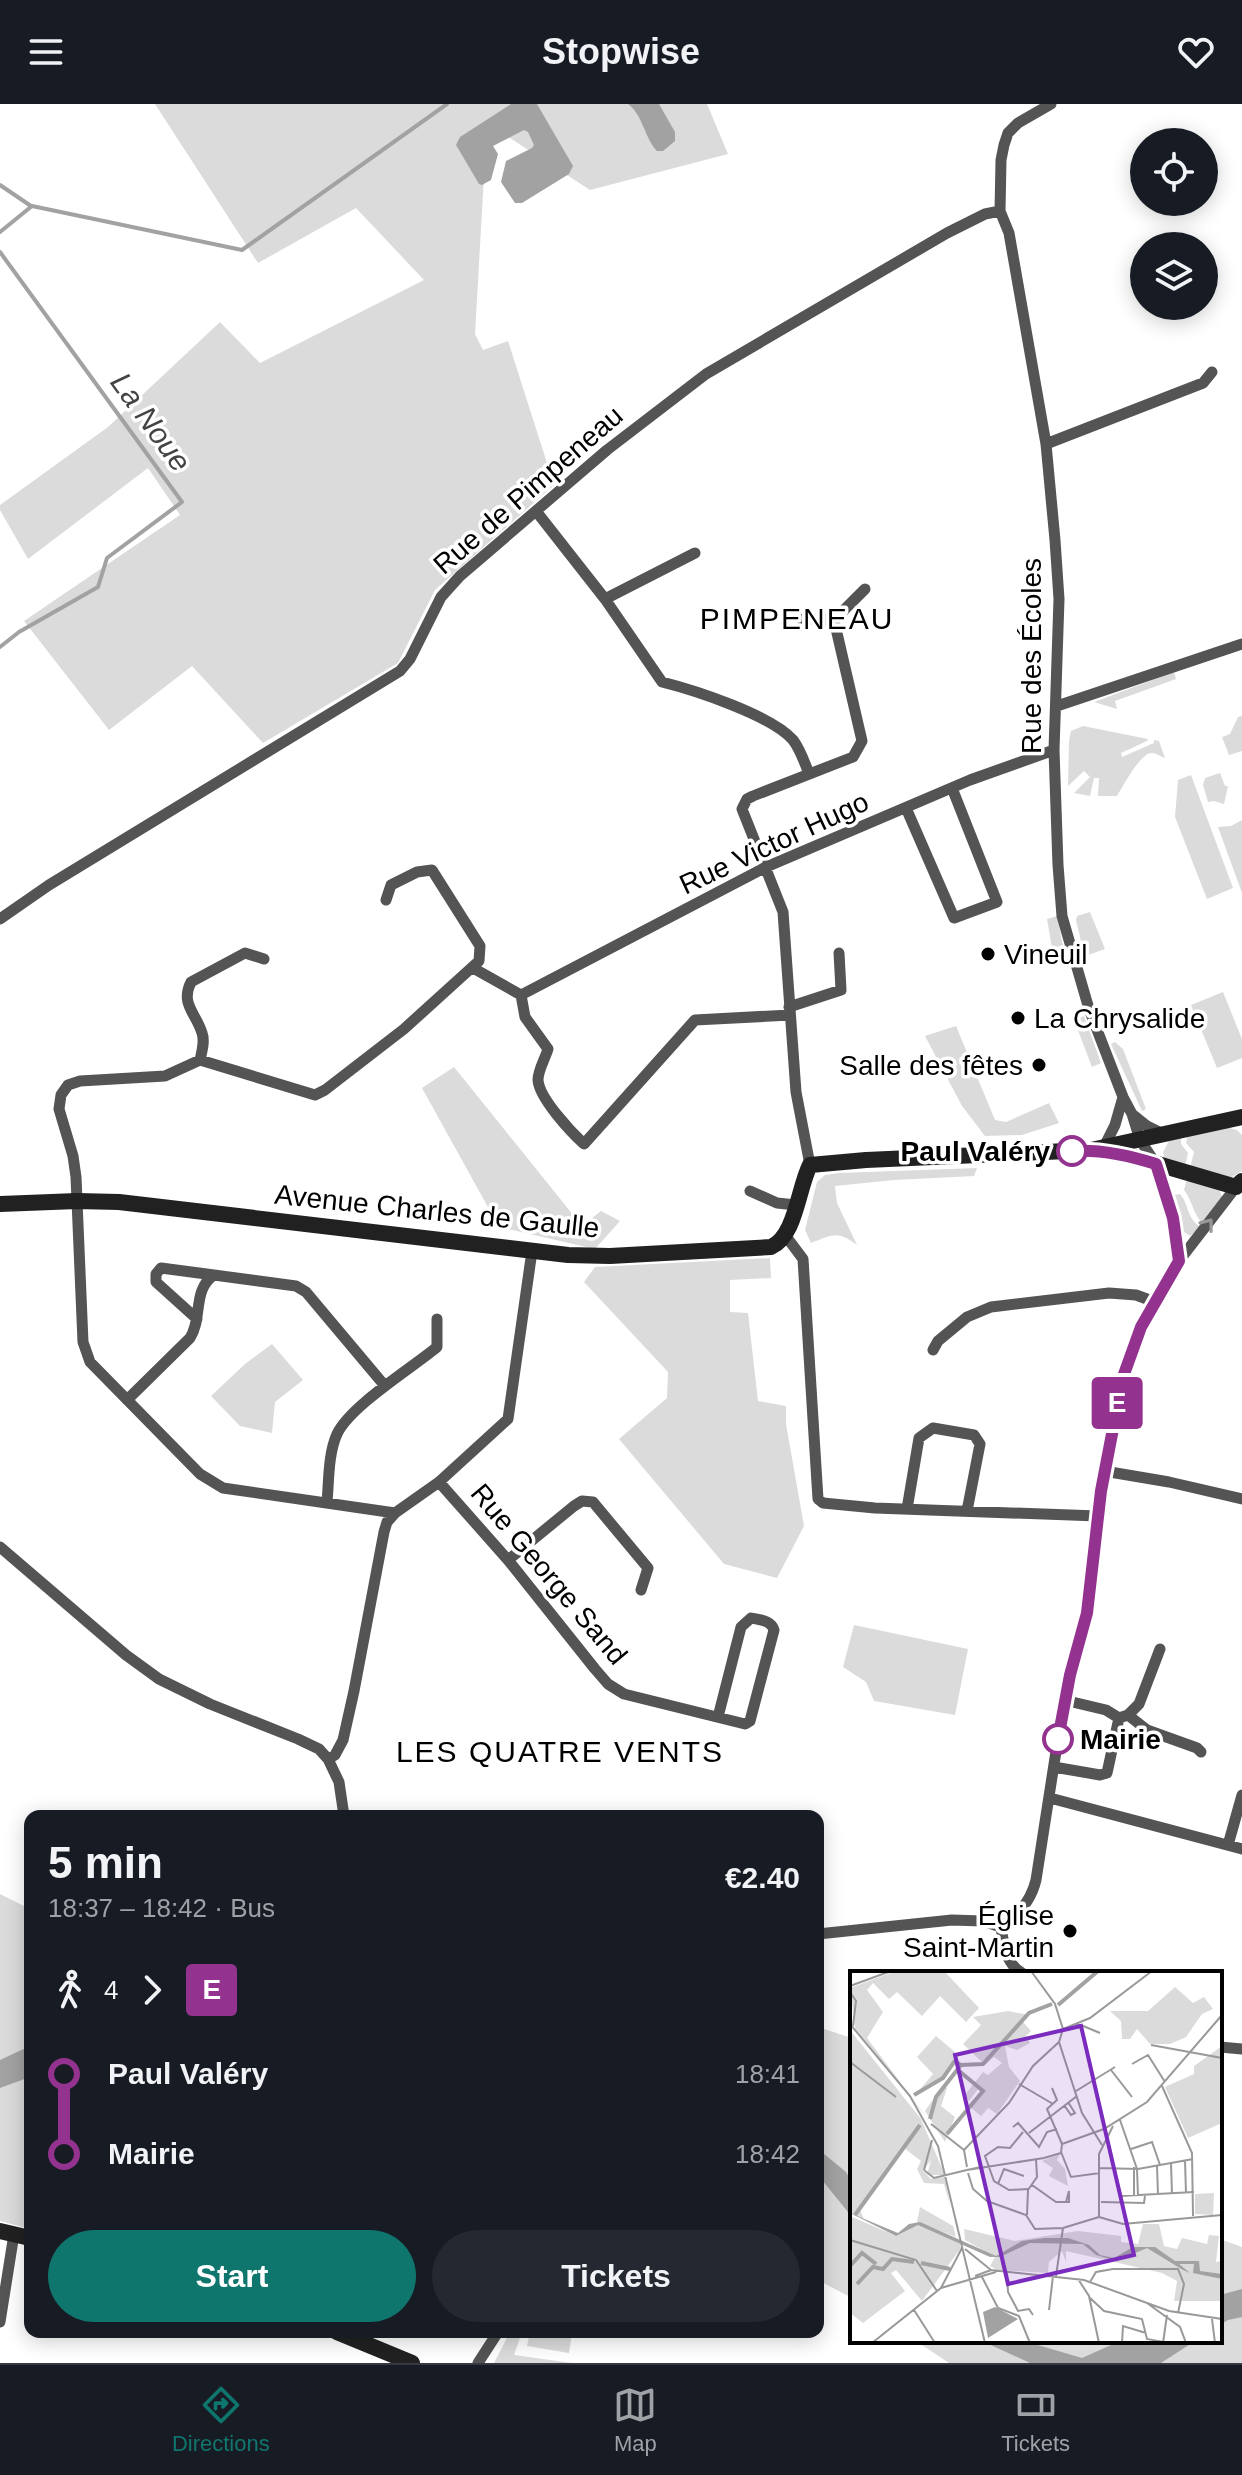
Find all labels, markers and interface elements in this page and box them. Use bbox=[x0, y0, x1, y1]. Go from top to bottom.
icon: menu bbox=[24, 30, 68, 74]
icon: heart bbox=[1174, 30, 1218, 74]
text: Stopwise bbox=[542, 31, 700, 72]
map controls bbox=[1130, 128, 1218, 320]
button: locate bbox=[1130, 128, 1218, 216]
button: layers bbox=[1130, 232, 1218, 320]
water label: La Noue bbox=[104, 366, 198, 478]
street label: Rue de Pimpeneau bbox=[427, 400, 629, 580]
street label: Rue des Écoles bbox=[1016, 558, 1047, 754]
district label: PIMPENEAU bbox=[700, 602, 894, 635]
street label: Rue Victor Hugo bbox=[675, 786, 873, 900]
place label: Vineuil bbox=[1004, 939, 1088, 970]
marker: Vineuil bbox=[979, 945, 997, 963]
place label: La Chrysalide bbox=[1034, 1003, 1205, 1034]
marker: La Chrysalide bbox=[1009, 1009, 1027, 1027]
place label: Salle des fêtes bbox=[839, 1050, 1023, 1081]
marker: Salle des fêtes bbox=[1030, 1056, 1048, 1074]
place label: Paul Valéry bbox=[901, 1136, 1050, 1167]
marker: Paul Valéry bbox=[1057, 1136, 1087, 1166]
street label: Avenue Charles de Gaulle bbox=[273, 1179, 601, 1243]
one-way arrow bbox=[1198, 1218, 1212, 1233]
line badge: E bbox=[1091, 1377, 1143, 1429]
text: E bbox=[1108, 1387, 1126, 1418]
street label: Rue George Sand bbox=[465, 1478, 633, 1670]
marker: Mairie bbox=[1043, 1724, 1073, 1754]
place label: Mairie bbox=[1080, 1724, 1161, 1755]
district label: LES QUATRE VENTS bbox=[396, 1735, 724, 1768]
text: 5 min bbox=[48, 1838, 163, 1887]
text: €2.40 bbox=[725, 1861, 800, 1894]
text: 18:37 – 18:42 · Bus bbox=[48, 1893, 275, 1923]
place label: Église Saint-Martin bbox=[903, 1900, 1054, 1963]
marker: Église Saint-Martin bbox=[1061, 1922, 1079, 1940]
icon: walk bbox=[48, 1968, 92, 2012]
icon: forward bbox=[130, 1968, 174, 2012]
inset map bbox=[850, 1971, 1222, 2343]
text: E bbox=[202, 1974, 221, 2005]
text: 4 bbox=[104, 1975, 118, 2005]
text: Paul Valéry bbox=[108, 2057, 268, 2090]
text: 18:41 bbox=[735, 2059, 800, 2089]
text: Mairie bbox=[108, 2137, 195, 2170]
text: 18:42 bbox=[735, 2139, 800, 2169]
button: Start bbox=[48, 2230, 416, 2322]
button: Tickets bbox=[432, 2230, 800, 2322]
tab: Directions bbox=[172, 2383, 270, 2457]
tab: Map bbox=[613, 2383, 657, 2457]
tab: Tickets bbox=[1001, 2383, 1070, 2457]

